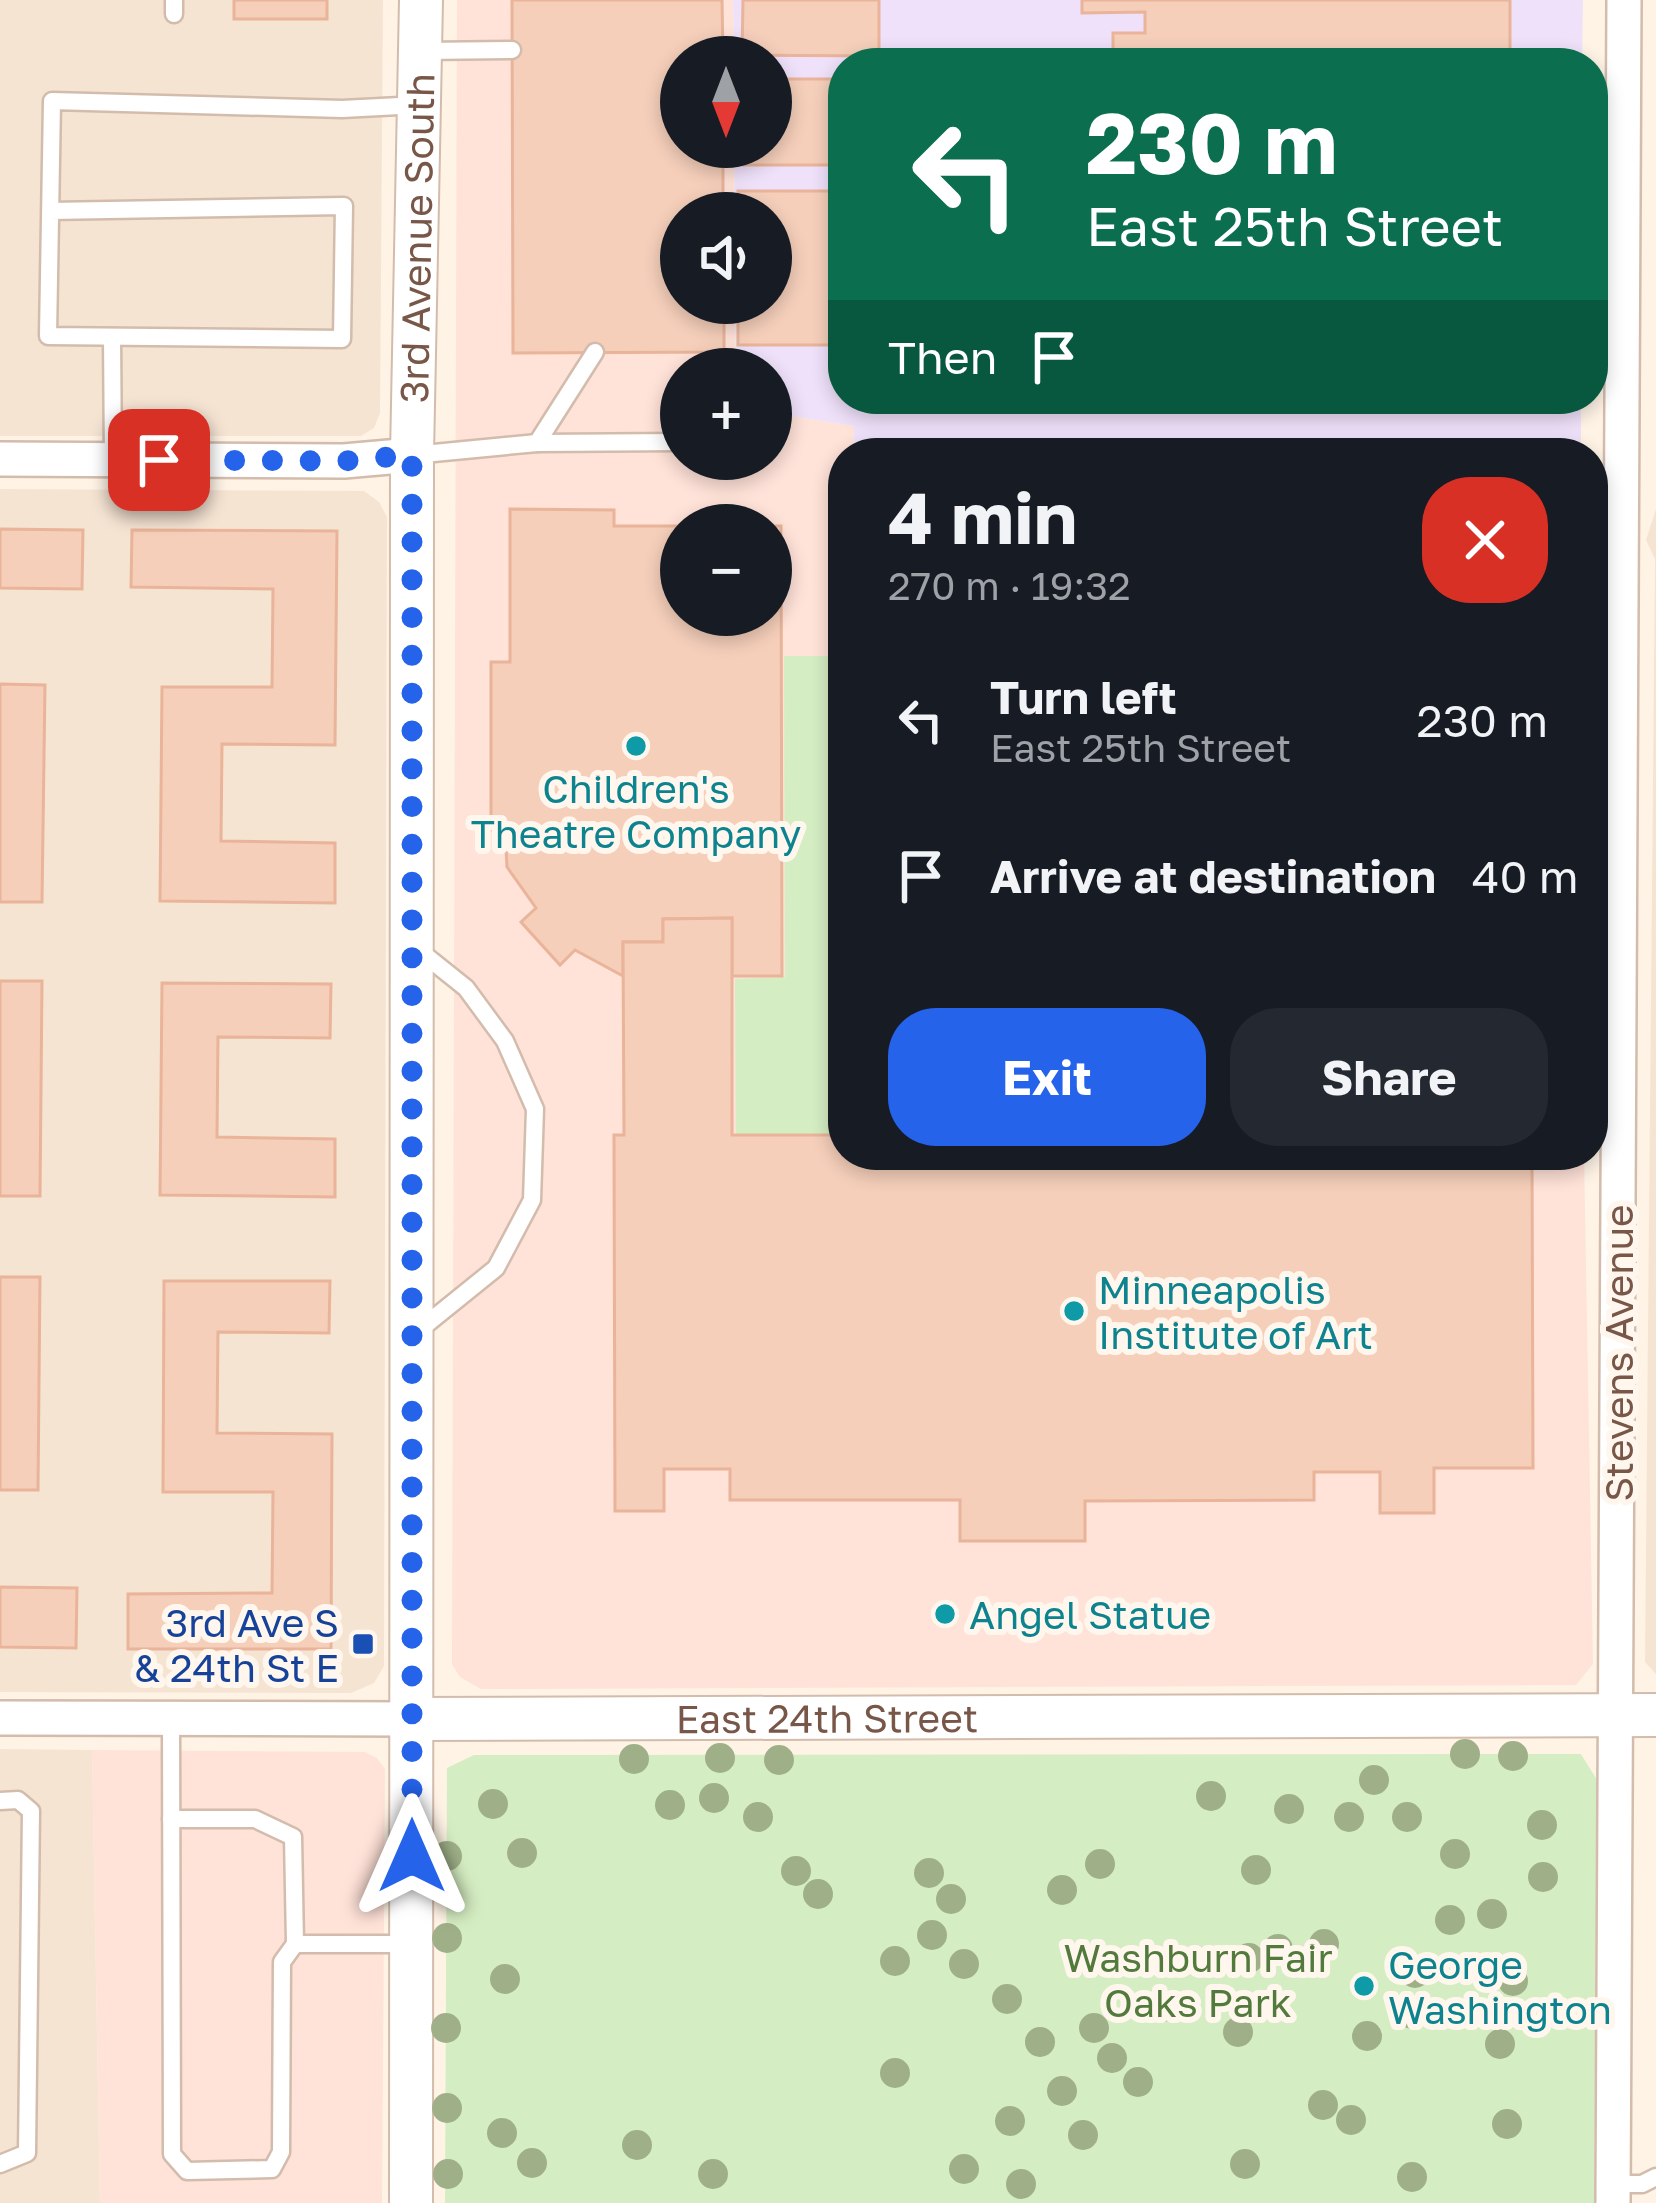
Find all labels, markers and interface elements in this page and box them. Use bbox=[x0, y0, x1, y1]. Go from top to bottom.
north arrow bbox=[660, 36, 792, 168]
map controls bbox=[660, 36, 792, 636]
street label: 3rd Avenue South bbox=[390, 72, 443, 404]
text: 230 m bbox=[1086, 92, 1338, 192]
icon: left bbox=[888, 96, 1044, 252]
button: sound bbox=[660, 192, 792, 324]
text: East 25th Street bbox=[1086, 193, 1503, 258]
icon: arrive bbox=[1021, 324, 1087, 390]
text: Then bbox=[888, 330, 997, 384]
button: + bbox=[660, 348, 792, 480]
pin bbox=[108, 409, 210, 511]
icon: arrive bbox=[126, 427, 192, 493]
text: 4 min bbox=[888, 473, 1077, 560]
button: close bbox=[1422, 477, 1548, 603]
button: − bbox=[660, 504, 792, 636]
text: 270 m · 19:32 bbox=[888, 562, 1131, 609]
text: Turn left bbox=[990, 670, 1177, 724]
icon: left bbox=[888, 687, 954, 753]
text: 230 m bbox=[1417, 693, 1548, 747]
text: East 25th Street bbox=[990, 724, 1291, 771]
marker: Children's Theatre Company bbox=[623, 733, 649, 759]
place label: Children's Theatre Company bbox=[471, 765, 802, 857]
icon: arrive bbox=[888, 843, 954, 909]
text: Arrive at destination bbox=[990, 849, 1436, 903]
text: 40 m bbox=[1472, 849, 1578, 903]
button: Exit bbox=[888, 1008, 1206, 1146]
button: Share bbox=[1230, 1008, 1548, 1146]
street label: Stevens Avenue bbox=[1595, 1204, 1642, 1502]
place label: Minneapolis Institute of Art bbox=[1098, 1266, 1373, 1358]
marker: Minneapolis Institute of Art bbox=[1061, 1298, 1087, 1324]
place label: Angel Statue bbox=[969, 1591, 1211, 1638]
place label: 3rd Ave S & 24th St E bbox=[134, 1599, 339, 1691]
marker: Angel Statue bbox=[932, 1601, 958, 1627]
marker: 3rd Ave S & 24th St E bbox=[350, 1631, 376, 1657]
street label: East 24th Street bbox=[676, 1694, 978, 1742]
position arrow bbox=[349, 1793, 475, 1919]
park label: Washburn Fair Oaks Park bbox=[1063, 1934, 1333, 2026]
place label: George Washington bbox=[1388, 1941, 1612, 2033]
marker: George Washington bbox=[1351, 1973, 1377, 1999]

